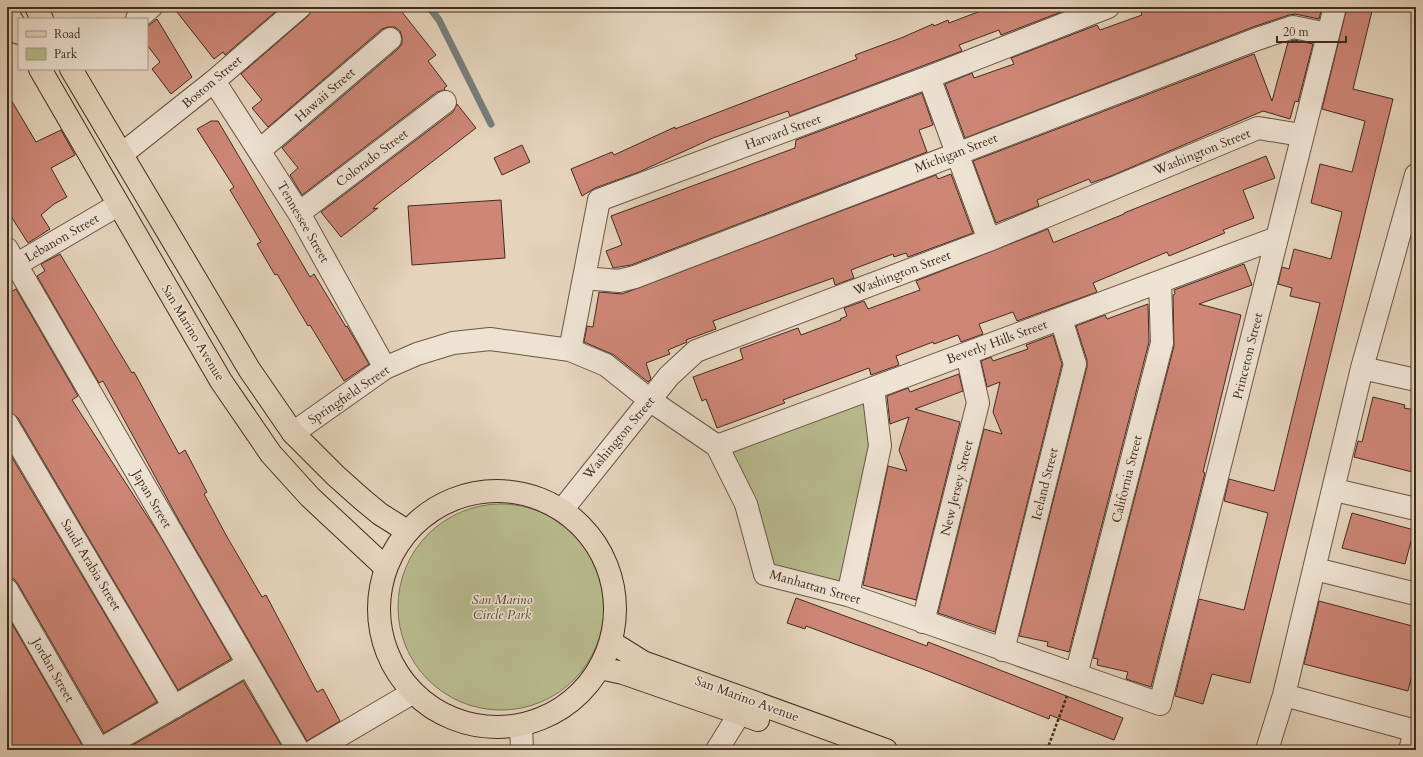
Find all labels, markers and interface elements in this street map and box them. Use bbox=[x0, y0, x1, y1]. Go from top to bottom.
legend bbox=[18, 18, 148, 70]
scale bar bbox=[1277, 18, 1346, 44]
text: 20 m bbox=[1283, 24, 1310, 40]
text: Road bbox=[54, 26, 81, 42]
text: Park bbox=[54, 46, 78, 62]
street label: Boston Street bbox=[178, 51, 246, 113]
street label: Hawaii Street bbox=[291, 64, 359, 126]
street label: Harvard Street bbox=[742, 110, 824, 154]
street label: Washington Street bbox=[1150, 124, 1253, 180]
street label: Colorado Street bbox=[332, 125, 412, 191]
street label: Michigan Street bbox=[912, 129, 1000, 177]
street label: Tennessee Street bbox=[272, 178, 334, 266]
street label: Lebanon Street bbox=[22, 209, 102, 267]
street label: Washington Street bbox=[850, 246, 953, 300]
street label: San Marino Avenue bbox=[157, 282, 229, 385]
street label: Princeton Street bbox=[1229, 311, 1267, 401]
street label: Beverly Hills Street bbox=[944, 315, 1050, 369]
street label: Springfield Street bbox=[305, 361, 393, 429]
street label: Washington Street bbox=[578, 393, 659, 484]
street label: California Street bbox=[1107, 433, 1147, 525]
street label: New Jersey Street bbox=[936, 438, 978, 538]
street label: Iceland Street bbox=[1027, 446, 1063, 522]
street label: Japan Street bbox=[127, 465, 176, 532]
street label: Saudi Arabia Street bbox=[57, 516, 125, 614]
street label: Manhattan Street bbox=[767, 565, 863, 609]
park label: San Marino Circle Park bbox=[472, 591, 532, 624]
street label: Jordan Street bbox=[26, 633, 79, 705]
street label: San Marino Avenue bbox=[693, 672, 802, 726]

